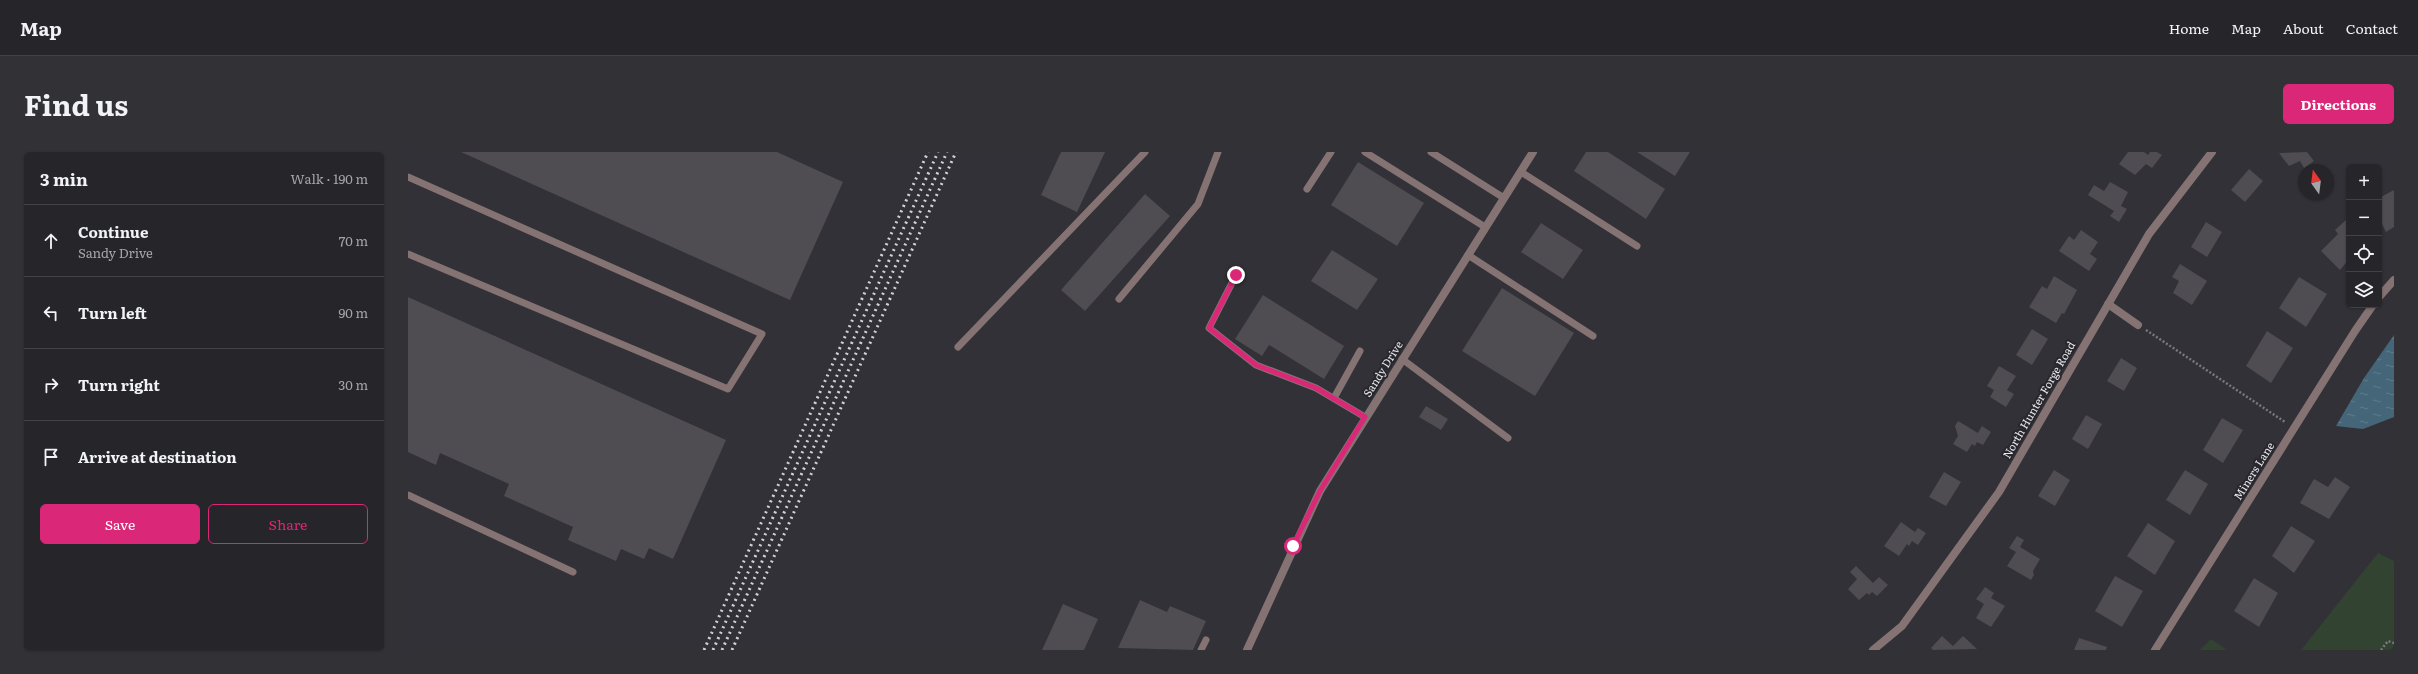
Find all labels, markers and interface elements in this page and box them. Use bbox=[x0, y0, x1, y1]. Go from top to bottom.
text: Map bbox=[20, 14, 62, 42]
text: Home bbox=[2169, 18, 2209, 38]
text: Map bbox=[2231, 18, 2261, 38]
text: About bbox=[2283, 18, 2324, 38]
text: Contact bbox=[2346, 18, 2398, 38]
text: Find us bbox=[24, 83, 128, 125]
button: Directions bbox=[2283, 84, 2394, 124]
north arrow bbox=[2298, 164, 2334, 200]
map controls bbox=[2346, 164, 2382, 308]
button: + bbox=[2346, 164, 2382, 200]
text: 3 min bbox=[40, 166, 88, 191]
text: Walk · 190 m bbox=[290, 169, 368, 188]
button: − bbox=[2346, 200, 2382, 236]
text: Continue bbox=[78, 220, 148, 243]
icon: ahead bbox=[40, 230, 62, 252]
text: 70 m bbox=[339, 231, 368, 250]
button: locate bbox=[2346, 236, 2382, 272]
text: Sandy Drive bbox=[78, 243, 153, 262]
route end bbox=[1227, 266, 1245, 284]
button: layers bbox=[2346, 272, 2382, 308]
text: Turn left bbox=[78, 301, 147, 324]
icon: left bbox=[40, 302, 62, 324]
text: 90 m bbox=[338, 303, 368, 322]
street label: Sandy Drive bbox=[1359, 337, 1406, 400]
street label: North Hunter Forge Road bbox=[1998, 338, 2078, 461]
text: Turn right bbox=[78, 373, 160, 396]
icon: right bbox=[40, 374, 62, 396]
text: 30 m bbox=[338, 375, 368, 394]
street label: Miners Lane bbox=[2229, 438, 2277, 502]
text: Arrive at destination bbox=[78, 445, 237, 468]
icon: arrive bbox=[40, 446, 62, 468]
button: Save bbox=[40, 504, 200, 544]
button: Share bbox=[208, 504, 368, 544]
route start bbox=[1284, 537, 1302, 555]

